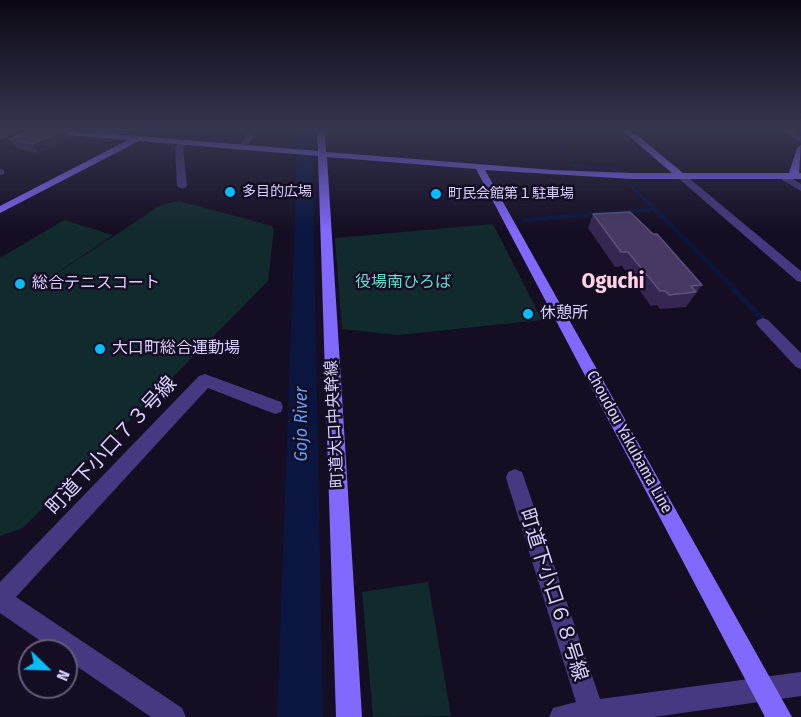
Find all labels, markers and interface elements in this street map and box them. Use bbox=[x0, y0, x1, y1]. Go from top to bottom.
place label: 多目的広場 bbox=[242, 184, 312, 200]
marker: 多目的広場 bbox=[223, 185, 237, 199]
place label: 町民会館第１駐車場 bbox=[448, 186, 574, 202]
marker: 町民会館第１駐車場 bbox=[429, 187, 443, 201]
district label: Oguchi bbox=[582, 269, 644, 295]
park label: 役場南ひろば bbox=[355, 273, 451, 293]
place label: 総合テニスコート bbox=[32, 274, 160, 294]
marker: 総合テニスコート bbox=[13, 277, 27, 291]
place label: 休憩所 bbox=[540, 304, 588, 324]
marker: 休憩所 bbox=[521, 307, 535, 321]
place label: 大口町総合運動場 bbox=[112, 339, 240, 359]
marker: 大口町総合運動場 bbox=[93, 342, 107, 356]
street label: 町道大口中央幹線 bbox=[322, 360, 348, 488]
street label: Choudou Yakubama Line bbox=[582, 367, 676, 517]
street label: 町道下小口７３号線 bbox=[42, 372, 182, 520]
water label: Gojo River bbox=[291, 387, 313, 461]
street label: 町道下小口６８号線 bbox=[514, 506, 592, 684]
north arrow bbox=[18, 639, 78, 699]
text: N bbox=[53, 667, 74, 684]

